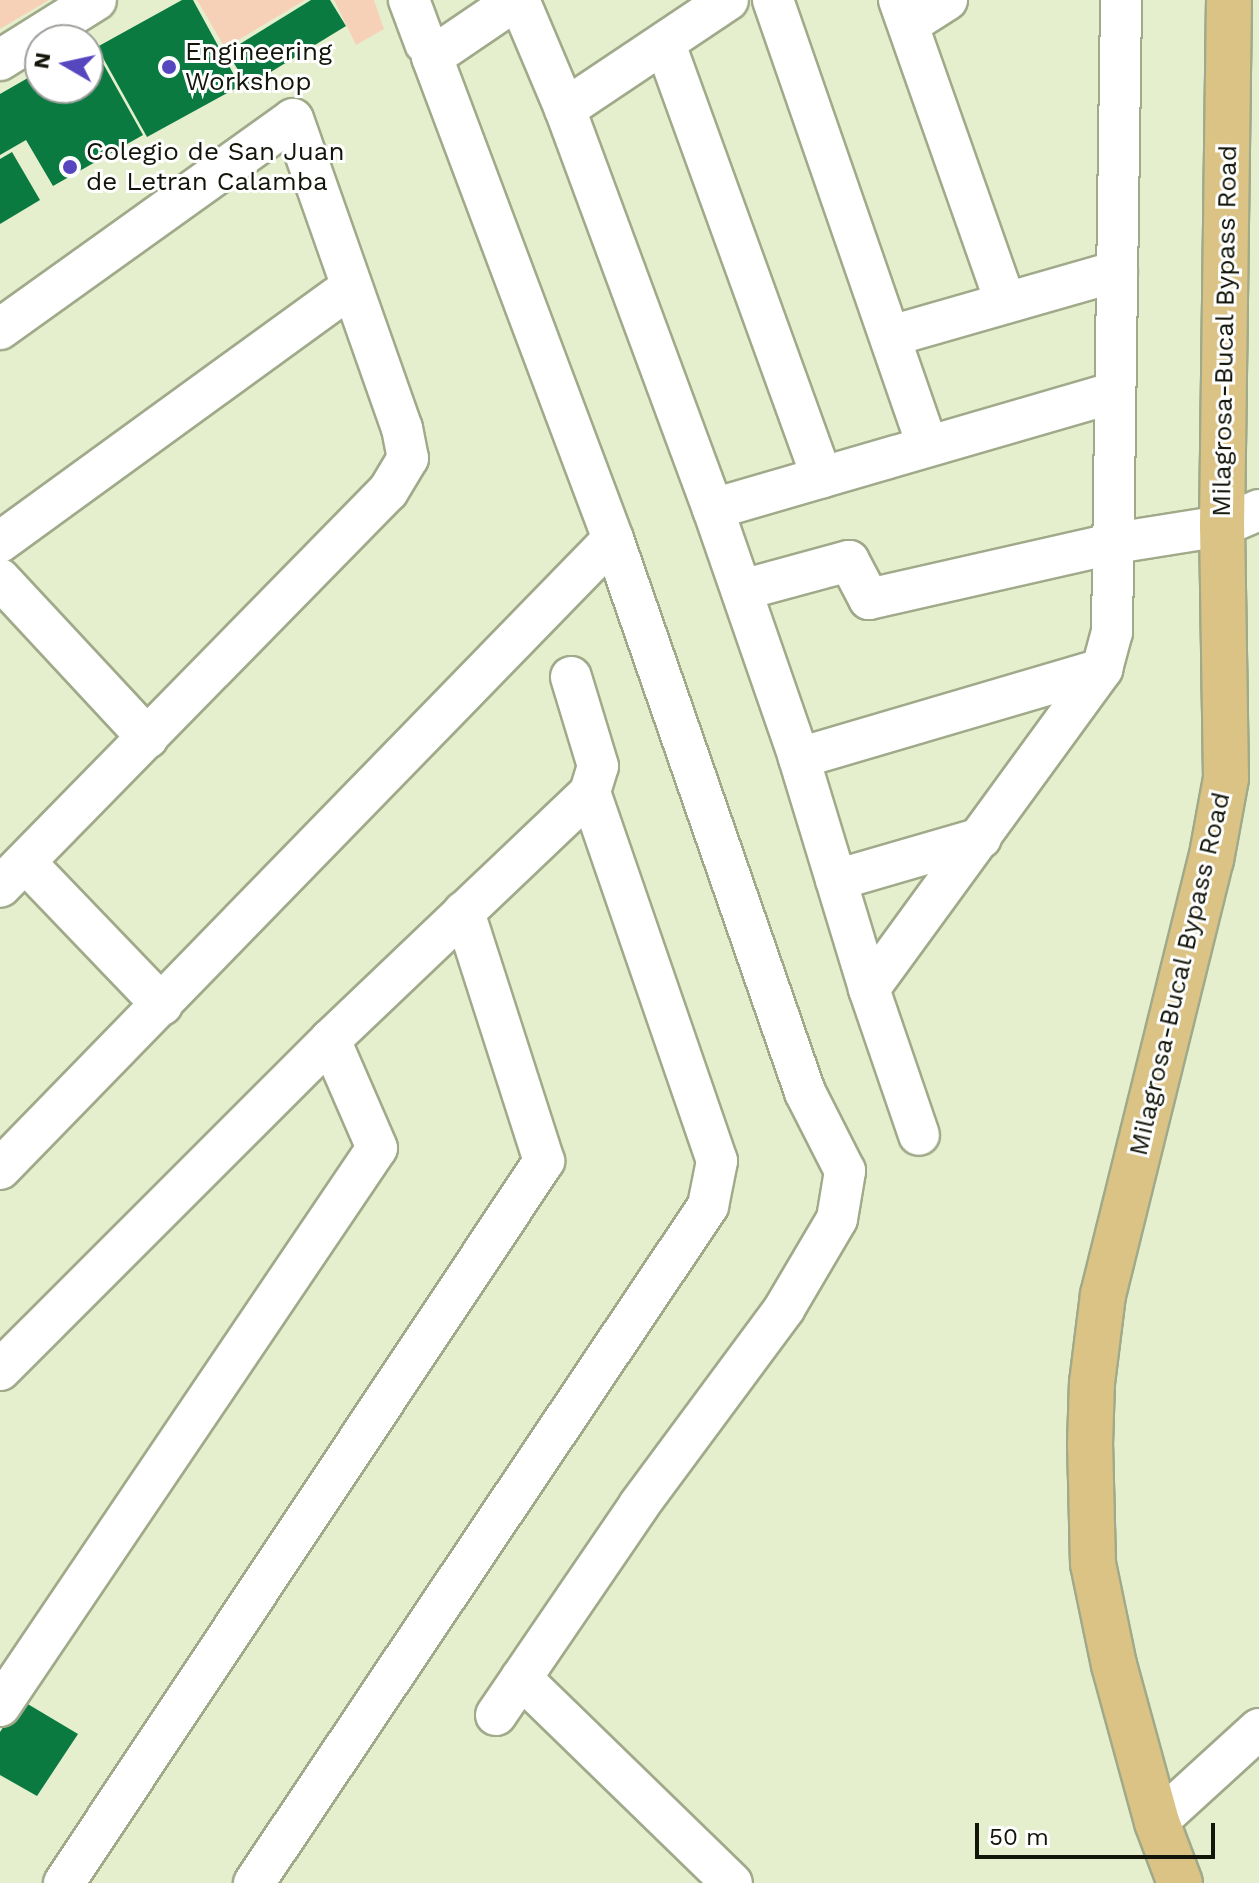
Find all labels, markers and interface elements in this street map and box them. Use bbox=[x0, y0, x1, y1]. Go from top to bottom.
north arrow bbox=[24, 24, 104, 104]
place label: Engineering Workshop bbox=[185, 36, 332, 98]
text: N bbox=[28, 50, 55, 70]
marker: Engineering Workshop bbox=[160, 58, 178, 76]
place label: Colegio de San Juan de Letran Calamba bbox=[86, 136, 345, 198]
street label: Milagrosa-Bucal Bypass Road bbox=[1206, 144, 1244, 518]
marker: Colegio de San Juan de Letran Calamba bbox=[61, 158, 79, 176]
street label: Milagrosa-Bucal Bypass Road bbox=[1123, 789, 1237, 1159]
scale bar bbox=[979, 1807, 1219, 1857]
text: 50 m bbox=[989, 1823, 1049, 1851]

